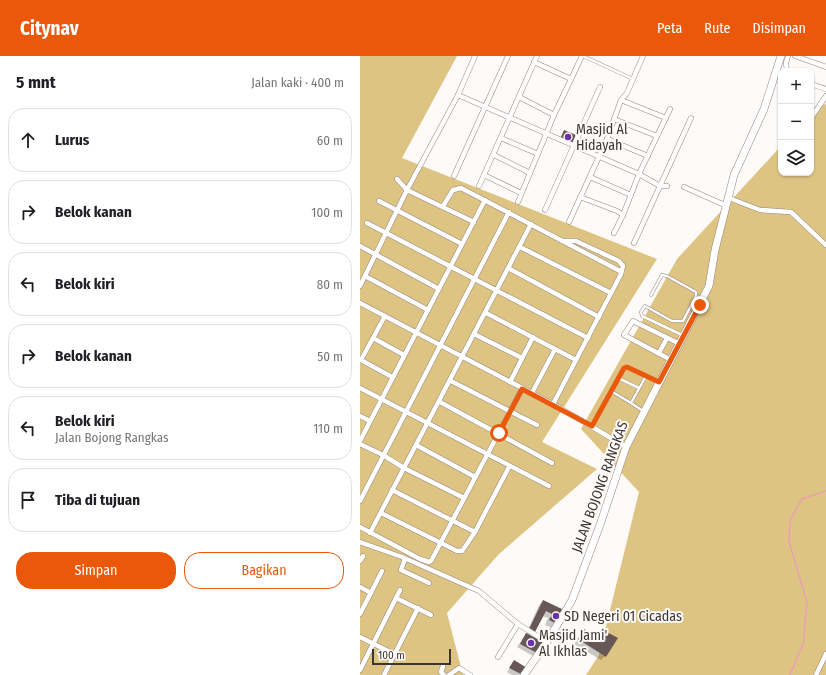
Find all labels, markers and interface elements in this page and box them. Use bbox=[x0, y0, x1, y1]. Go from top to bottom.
text: Citynav bbox=[20, 17, 79, 40]
text: Peta bbox=[657, 20, 682, 37]
text: Rute bbox=[704, 20, 731, 37]
text: Disimpan bbox=[753, 20, 806, 37]
map controls bbox=[778, 68, 814, 176]
button: + bbox=[778, 68, 814, 104]
text: 5 mnt bbox=[16, 72, 56, 93]
text: Jalan kaki · 400 m bbox=[251, 75, 344, 90]
button: − bbox=[778, 104, 814, 140]
place label: Masjid Al Hidayah bbox=[576, 121, 628, 154]
icon: ahead bbox=[17, 129, 39, 151]
text: Lurus bbox=[55, 131, 89, 149]
marker: Masjid Al Hidayah bbox=[563, 132, 573, 142]
text: 60 m bbox=[317, 133, 343, 148]
button: layers bbox=[778, 140, 814, 176]
icon: right bbox=[17, 201, 39, 223]
text: Belok kanan bbox=[55, 203, 132, 221]
text: 100 m bbox=[311, 205, 343, 220]
icon: left bbox=[17, 273, 39, 295]
text: Belok kiri bbox=[55, 275, 115, 293]
text: 80 m bbox=[317, 277, 343, 292]
route end bbox=[691, 296, 709, 314]
icon: right bbox=[17, 345, 39, 367]
text: Belok kanan bbox=[55, 347, 132, 365]
text: 50 m bbox=[317, 349, 343, 364]
text: Belok kiri bbox=[55, 412, 115, 430]
icon: left bbox=[17, 417, 39, 439]
street label: JALAN BOJONG RANGKAS bbox=[568, 419, 632, 555]
text: 110 m bbox=[313, 421, 343, 436]
route start bbox=[490, 424, 508, 442]
text: Jalan Bojong Rangkas bbox=[55, 430, 169, 445]
icon: arrive bbox=[17, 489, 39, 511]
text: Tiba di tujuan bbox=[55, 491, 140, 509]
button: Simpan bbox=[16, 552, 176, 589]
button: Bagikan bbox=[184, 552, 344, 589]
place label: SD Negeri 01 Cicadas bbox=[564, 608, 682, 625]
marker: SD Negeri 01 Cicadas bbox=[551, 611, 561, 621]
place label: Masjid Jami' Al Ikhlas bbox=[539, 627, 608, 660]
marker: Masjid Jami' Al Ikhlas bbox=[526, 638, 536, 648]
scale bar bbox=[372, 647, 451, 666]
text: 100 m bbox=[378, 649, 405, 662]

